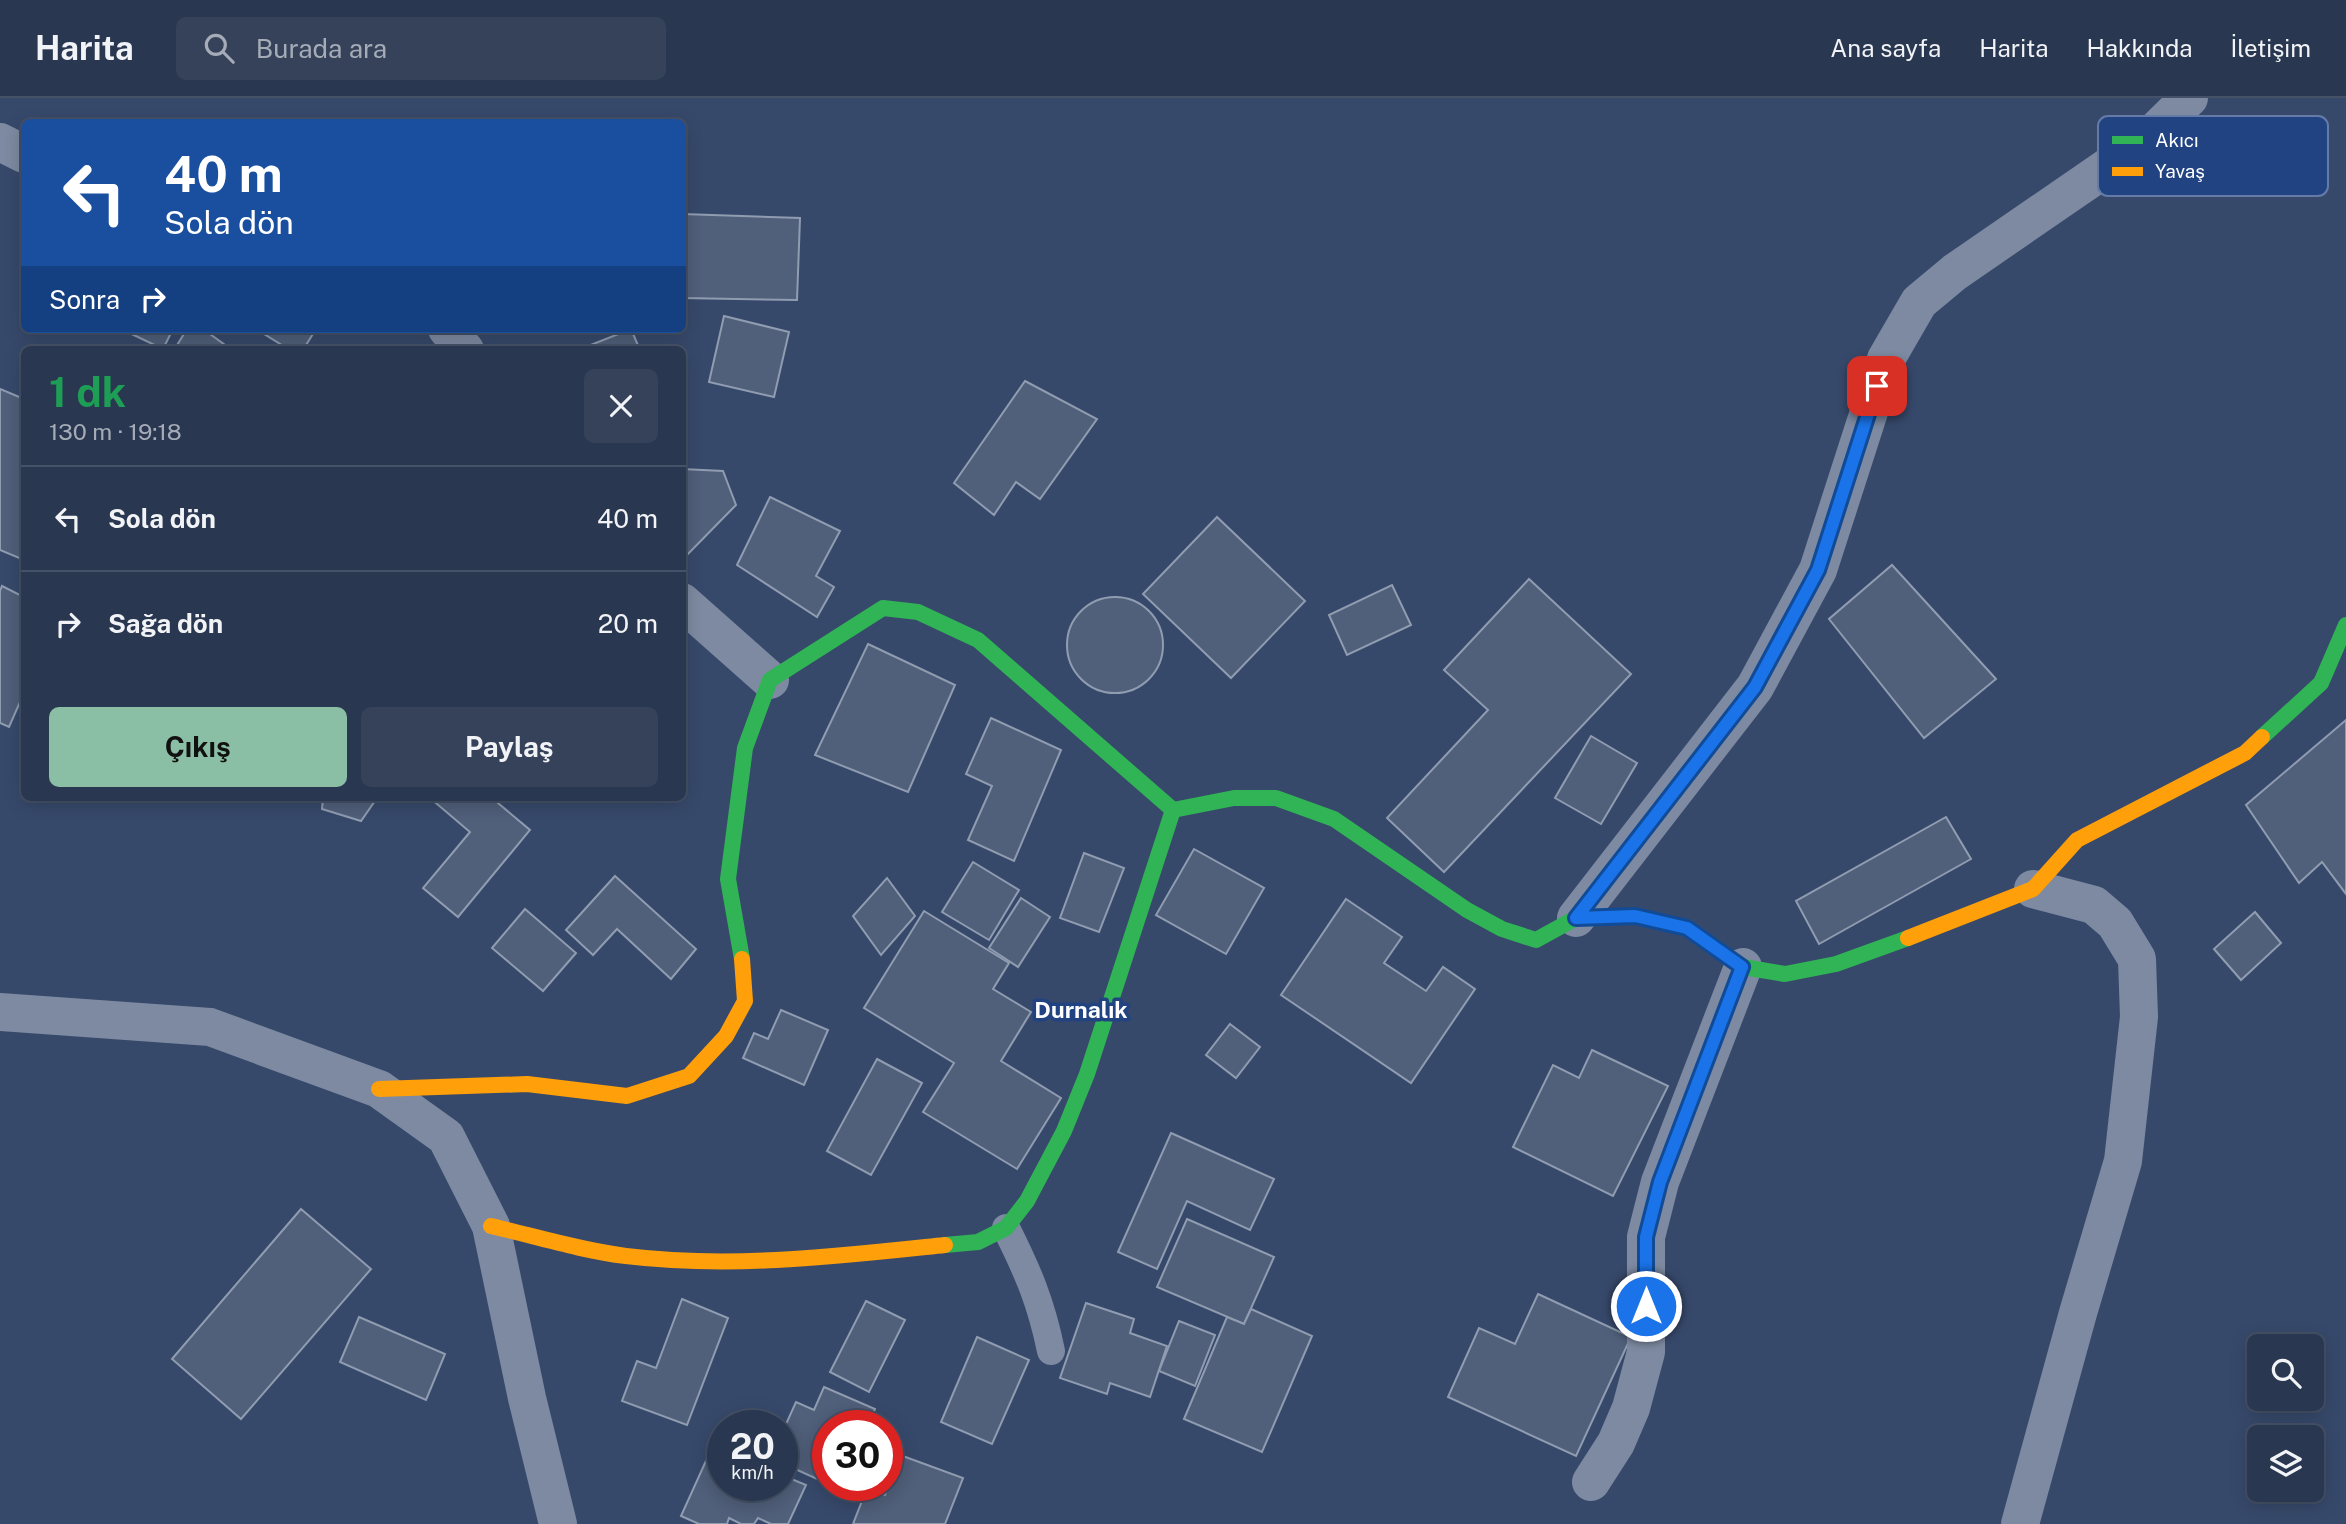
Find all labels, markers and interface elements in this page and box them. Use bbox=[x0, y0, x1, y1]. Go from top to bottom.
search box bbox=[176, 17, 666, 80]
text: Harita bbox=[35, 29, 134, 67]
icon: search bbox=[200, 29, 238, 67]
text: Burada ara bbox=[256, 33, 387, 64]
text: Ana sayfa bbox=[1830, 34, 1941, 62]
text: Harita bbox=[1979, 34, 2049, 62]
text: Hakkında bbox=[2087, 34, 2192, 62]
text: İletişim bbox=[2230, 34, 2311, 62]
legend bbox=[2098, 116, 2328, 196]
text: Akıcı bbox=[2155, 129, 2199, 151]
text: 40 m bbox=[164, 145, 283, 203]
icon: left bbox=[49, 147, 140, 238]
text: Yavaş bbox=[2155, 160, 2205, 182]
text: Sola dön bbox=[164, 204, 294, 241]
icon: right bbox=[134, 280, 172, 318]
text: Sonra bbox=[49, 284, 120, 315]
pin bbox=[1847, 356, 1907, 416]
text: 1 dk bbox=[49, 367, 126, 416]
icon: arrive bbox=[1858, 367, 1896, 405]
button: close bbox=[584, 369, 658, 443]
text: 130 m · 19:18 bbox=[49, 418, 182, 445]
icon: left bbox=[49, 500, 87, 538]
text: Sola dön bbox=[108, 503, 216, 534]
text: 40 m bbox=[597, 503, 658, 534]
icon: right bbox=[49, 605, 87, 643]
text: Sağa dön bbox=[108, 608, 223, 639]
text: 20 m bbox=[598, 608, 658, 639]
button: Çıkış bbox=[49, 707, 347, 787]
button: Paylaş bbox=[361, 707, 658, 787]
district label: Durnalık bbox=[1034, 996, 1128, 1023]
position arrow bbox=[1609, 1269, 1683, 1343]
map controls bbox=[2247, 1334, 2324, 1502]
button: search bbox=[2247, 1334, 2324, 1411]
speed limit sign: 30 bbox=[812, 1410, 903, 1501]
button: layers bbox=[2247, 1425, 2324, 1502]
text: 20 bbox=[730, 1426, 775, 1467]
text: km/h bbox=[731, 1462, 774, 1483]

